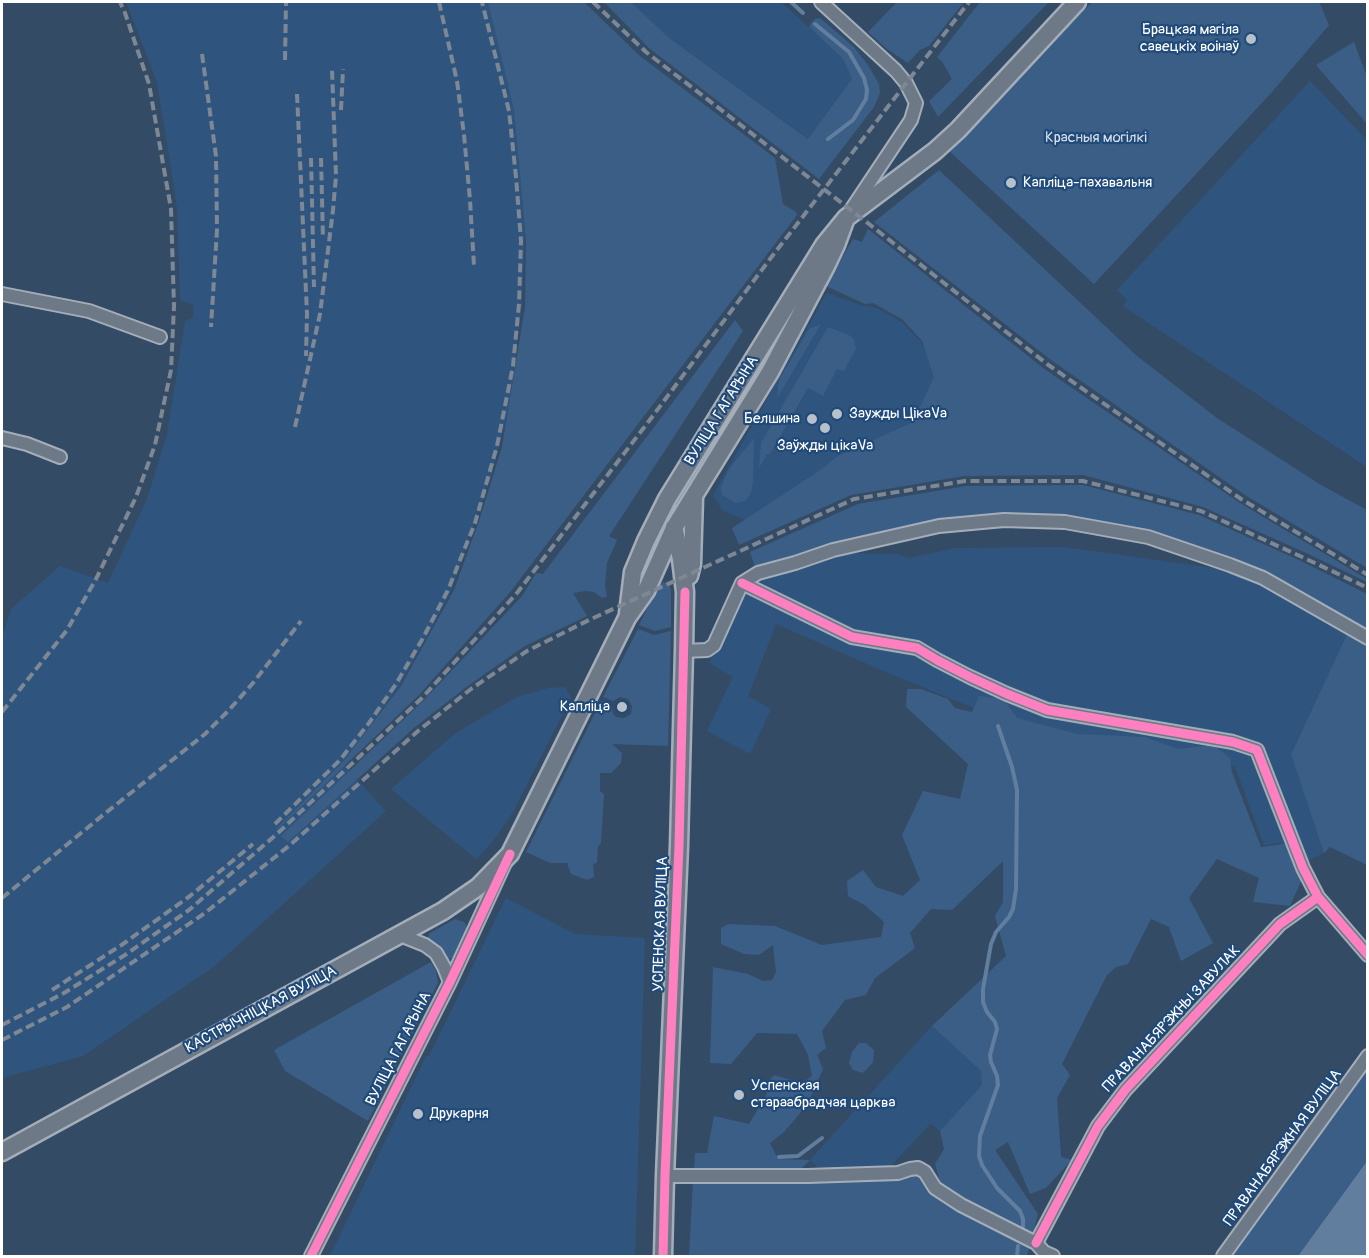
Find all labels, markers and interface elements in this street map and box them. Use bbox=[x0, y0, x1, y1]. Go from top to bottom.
place label: Брацкая магіла савецкіх воінаў bbox=[1140, 21, 1239, 56]
marker: Брацкая магіла савецкіх воінаў bbox=[1244, 32, 1258, 46]
park label: Красныя могілкі bbox=[1045, 129, 1147, 147]
place label: Капліца-пахавальня bbox=[1023, 174, 1152, 192]
marker: Капліца-пахавальня bbox=[1004, 176, 1018, 190]
street label: ВУЛІЦА ГАГАРЫНА bbox=[681, 353, 763, 469]
place label: Заужды ЦікаVа bbox=[849, 405, 947, 423]
marker: Заужды ЦікаVа bbox=[830, 407, 844, 421]
place label: Белшина bbox=[744, 410, 800, 428]
marker: Белшина bbox=[805, 412, 819, 426]
marker: Заўжды цікаVа bbox=[818, 421, 832, 435]
place label: Заўжды цікаVа bbox=[777, 437, 873, 455]
place label: Капліца bbox=[560, 698, 610, 716]
marker: Капліца bbox=[615, 700, 629, 714]
street label: УСПЕНСКАЯ ВУЛІЦА bbox=[650, 856, 672, 992]
street label: ПРАВАНАБЯРЭЖНЫ ЗАВУЛАК bbox=[1099, 942, 1245, 1096]
street label: КАСТРЫЧНІЦКАЯ ВУЛІЦА bbox=[182, 962, 340, 1058]
street label: ВУЛІЦА ГАГАРЫНА bbox=[362, 989, 436, 1109]
street label: ПРАВАНАБЯРЭЖНАЯ ВУЛІЦА bbox=[1220, 1066, 1346, 1230]
place label: Успенская стараабрадчая царква bbox=[751, 1077, 895, 1112]
marker: Успенская стараабрадчая царква bbox=[732, 1088, 746, 1102]
place label: Друкарня bbox=[430, 1105, 489, 1123]
marker: Друкарня bbox=[411, 1107, 425, 1121]

